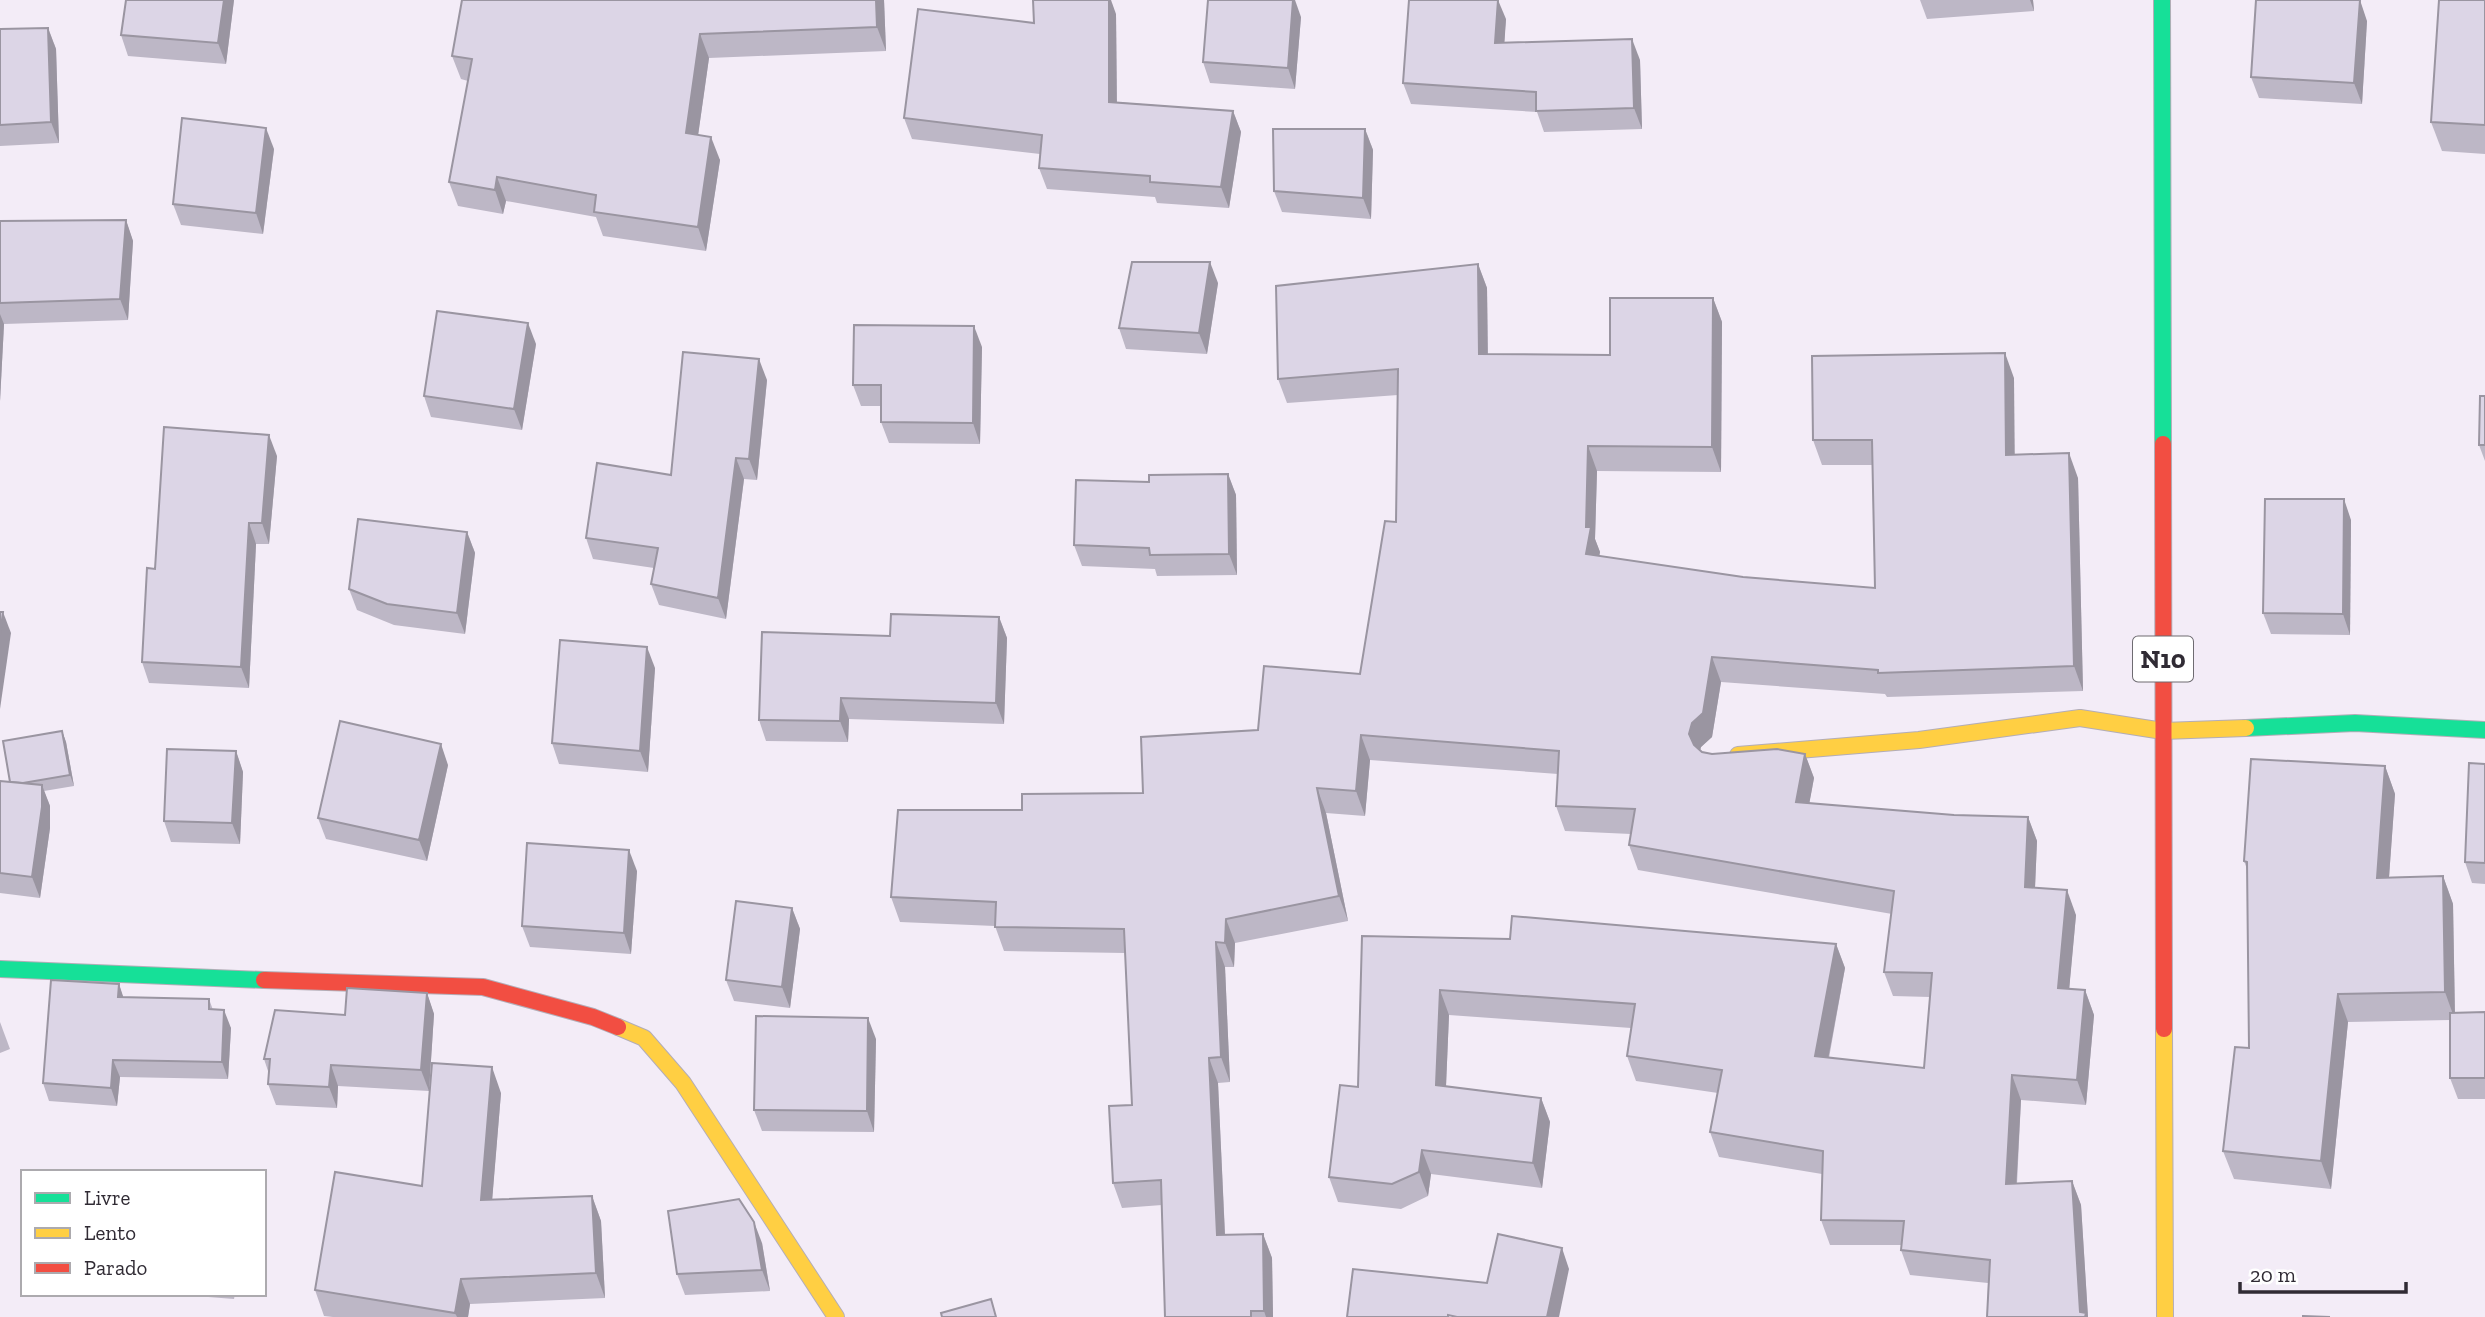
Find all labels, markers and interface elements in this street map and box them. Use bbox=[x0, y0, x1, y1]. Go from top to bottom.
road number: N10 bbox=[2133, 636, 2193, 681]
legend bbox=[21, 1170, 266, 1296]
text: Livre bbox=[84, 1185, 131, 1210]
text: Lento bbox=[84, 1220, 136, 1245]
scale bar bbox=[2240, 1250, 2406, 1294]
text: Parado bbox=[84, 1255, 147, 1280]
text: 20 m bbox=[2250, 1262, 2296, 1287]

